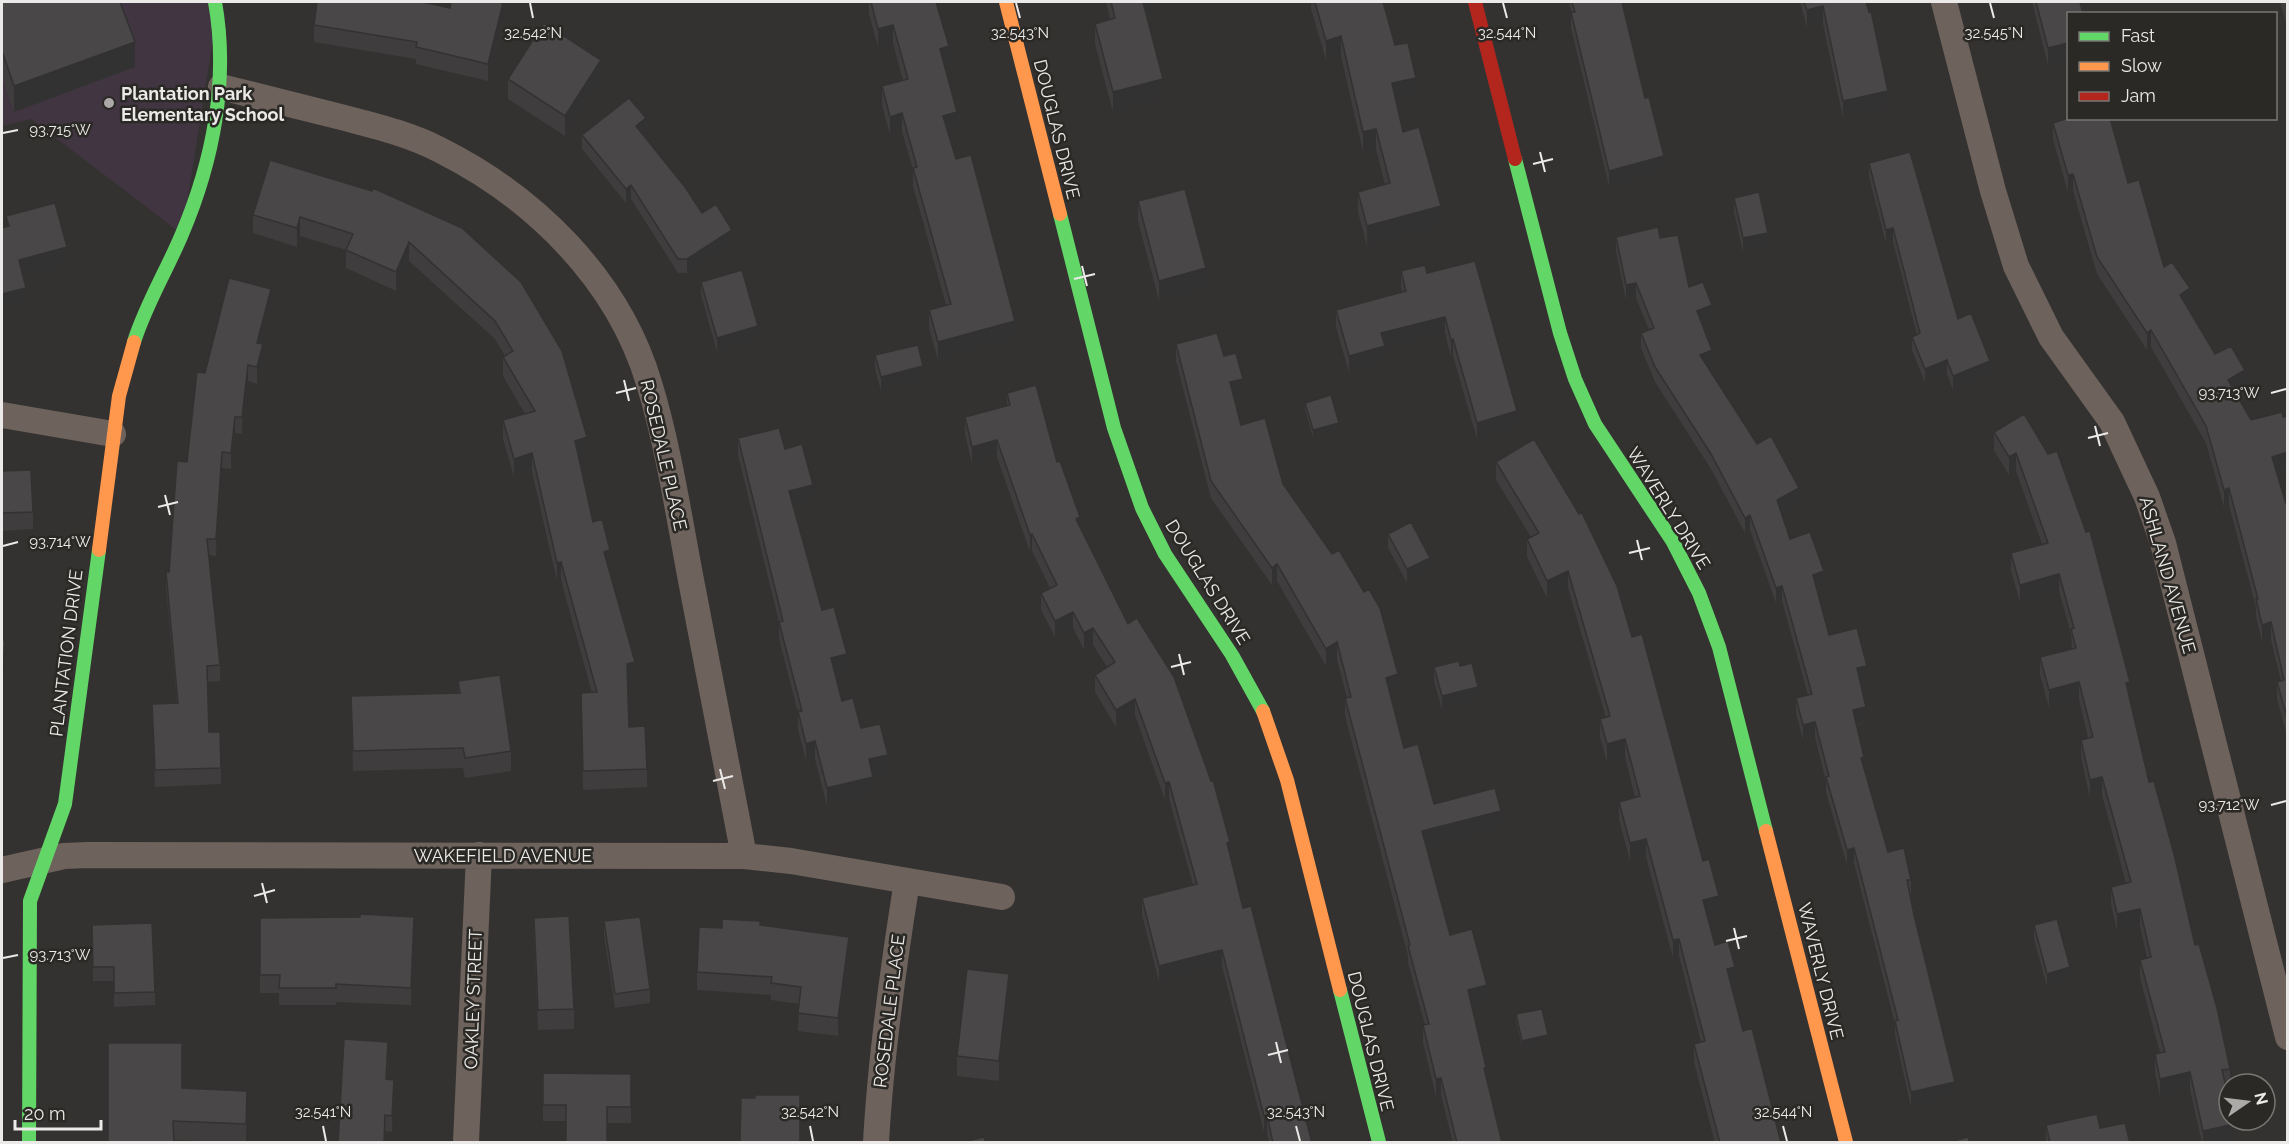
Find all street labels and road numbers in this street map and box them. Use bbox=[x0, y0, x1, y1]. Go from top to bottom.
street label: DOUGLAS DRIVE bbox=[1029, 57, 1085, 201]
street label: ROSEDALE PLACE bbox=[636, 377, 692, 533]
street label: WAVERLY DRIVE bbox=[1623, 443, 1715, 573]
street label: ASHLAND AVENUE bbox=[2136, 494, 2200, 656]
street label: DOUGLAS DRIVE bbox=[1161, 516, 1255, 648]
street label: PLANTATION DRIVE bbox=[45, 568, 87, 738]
street label: WAKEFIELD AVENUE bbox=[414, 845, 592, 866]
street label: WAVERLY DRIVE bbox=[1794, 900, 1848, 1042]
street label: OAKLEY STREET bbox=[460, 928, 486, 1070]
street label: ROSEDALE PLACE bbox=[869, 933, 909, 1089]
street label: DOUGLAS DRIVE bbox=[1343, 969, 1399, 1113]

